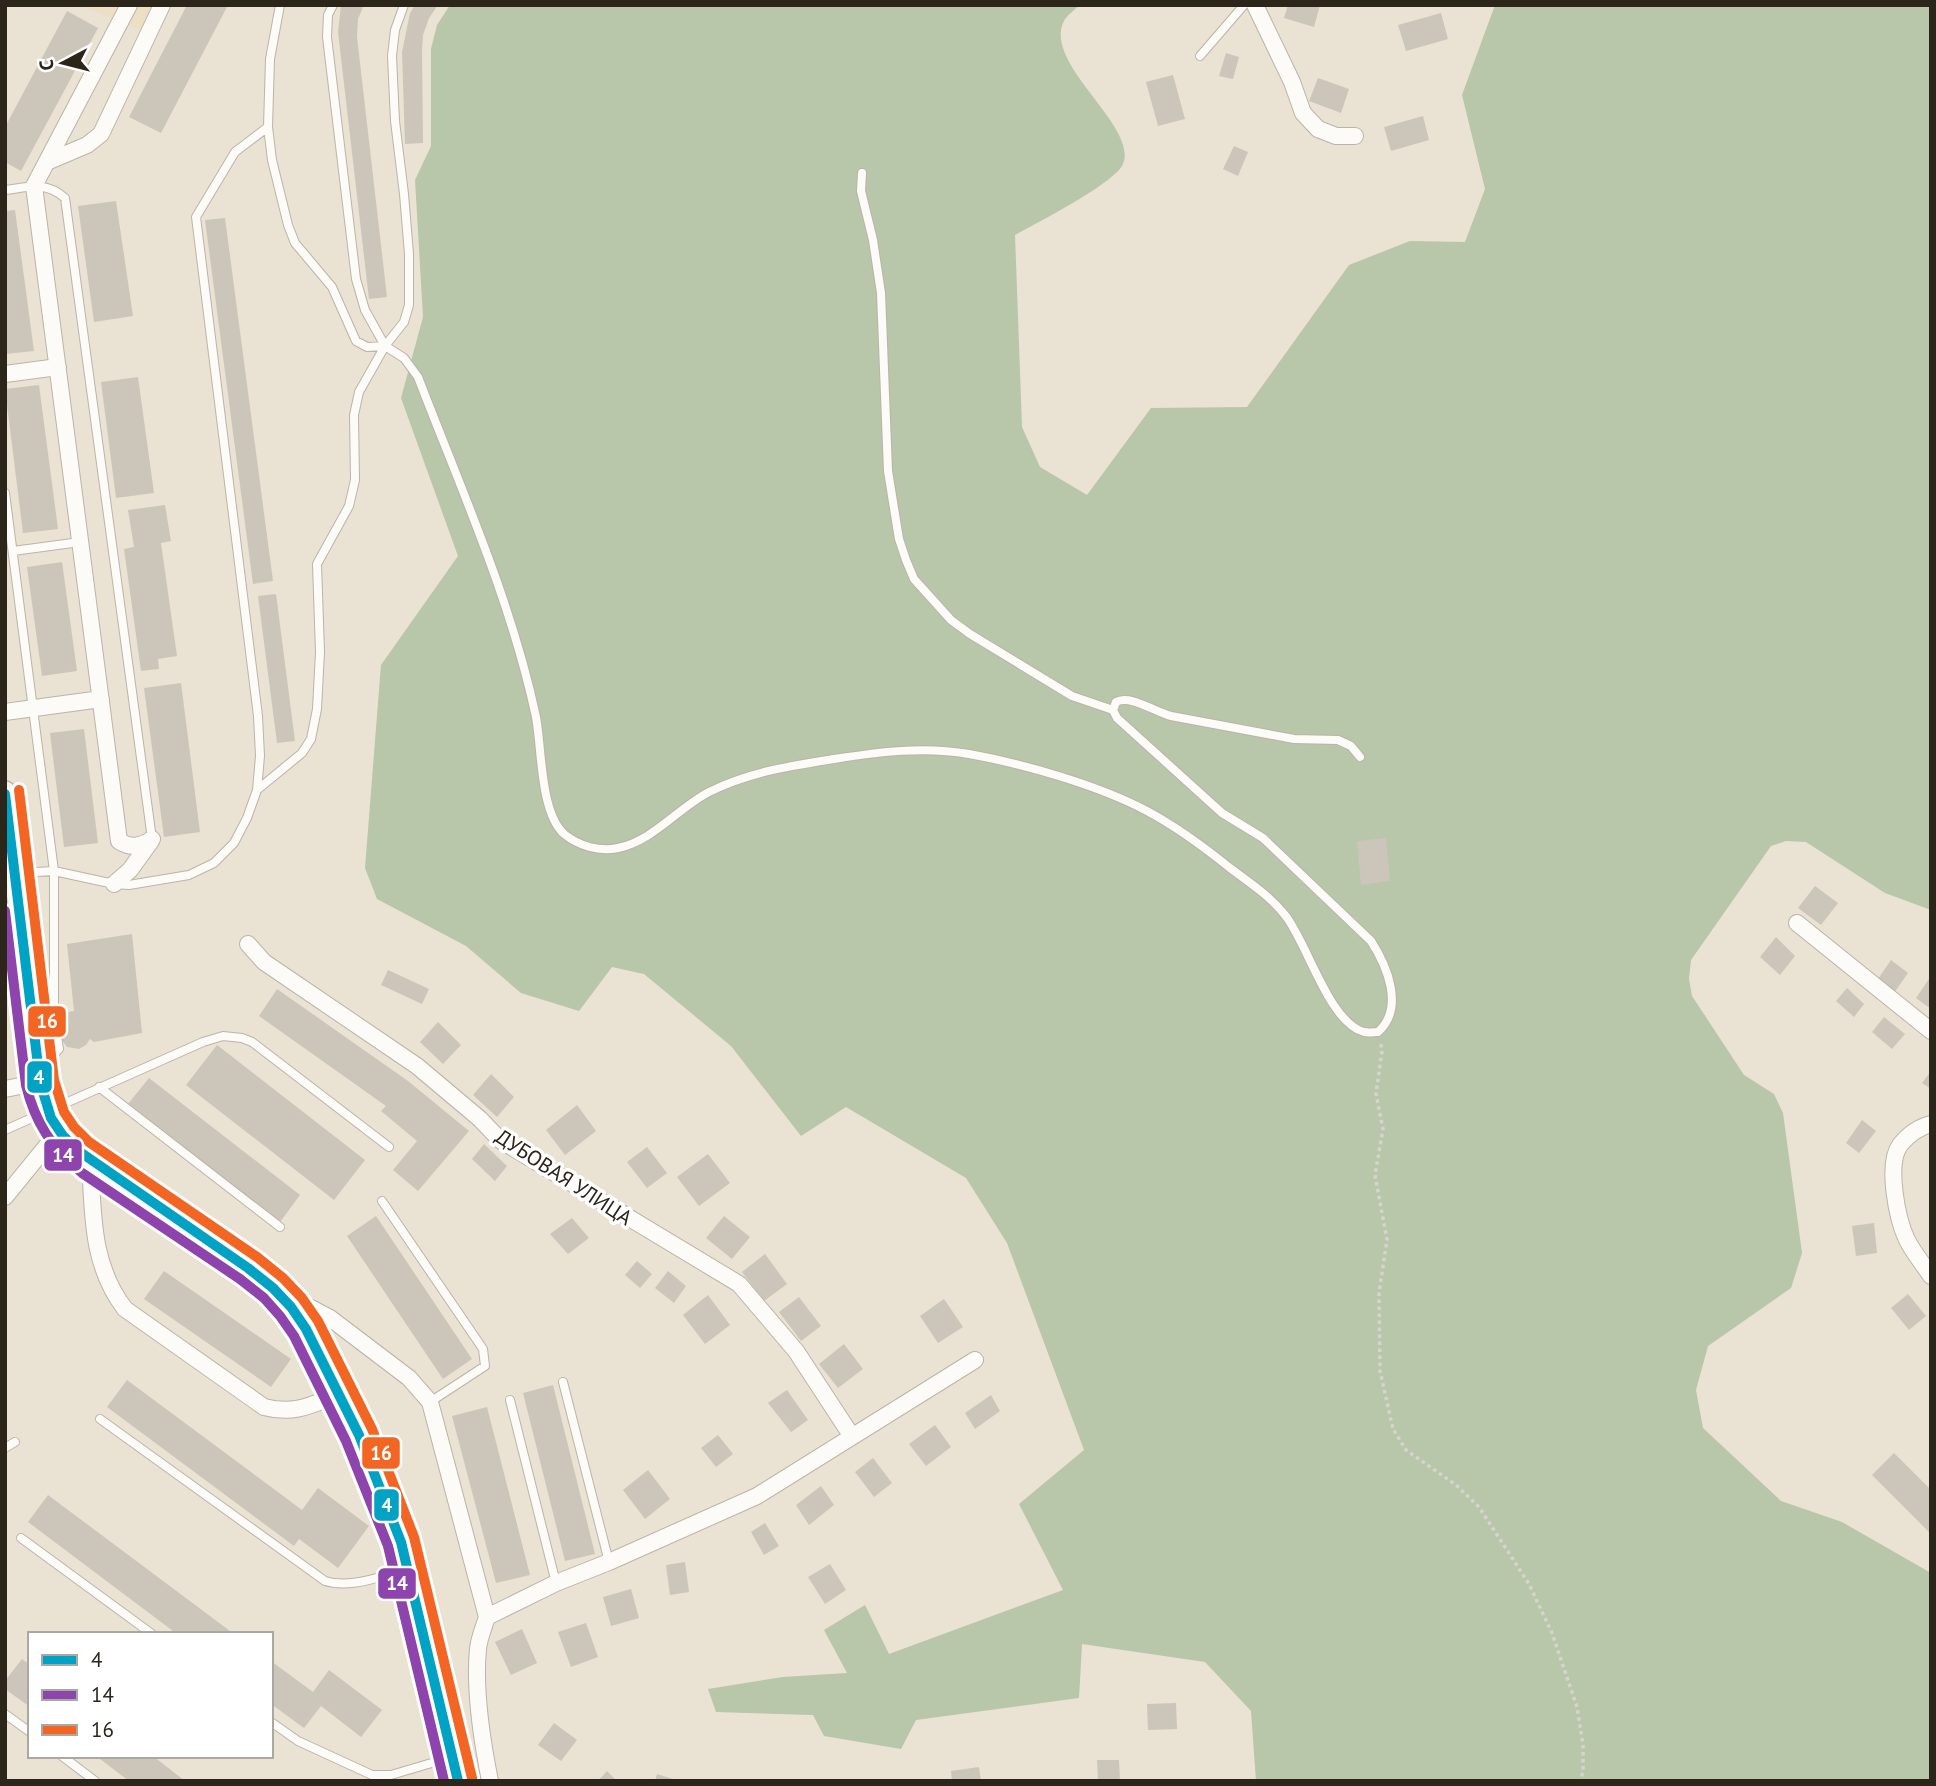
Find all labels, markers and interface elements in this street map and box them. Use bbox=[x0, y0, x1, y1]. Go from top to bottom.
north arrow bbox=[28, 28, 98, 98]
text: С bbox=[34, 58, 59, 72]
line badge: 16 bbox=[27, 1005, 67, 1038]
text: 16 bbox=[36, 1009, 58, 1033]
line badge: 4 bbox=[26, 1060, 53, 1094]
text: 4 bbox=[34, 1065, 45, 1089]
street label: ДУБОВАЯ УЛИЦА bbox=[491, 1123, 638, 1232]
line badge: 14 bbox=[43, 1138, 83, 1172]
text: 14 bbox=[52, 1143, 74, 1167]
line badge: 16 bbox=[361, 1436, 401, 1470]
text: 16 bbox=[370, 1441, 392, 1465]
line badge: 4 bbox=[373, 1488, 400, 1522]
text: 4 bbox=[382, 1493, 393, 1517]
line badge: 14 bbox=[377, 1567, 417, 1600]
text: 14 bbox=[386, 1571, 408, 1595]
legend bbox=[28, 1632, 273, 1758]
text: 4 bbox=[91, 1646, 102, 1673]
text: 14 bbox=[91, 1681, 114, 1708]
text: 16 bbox=[91, 1716, 114, 1743]

